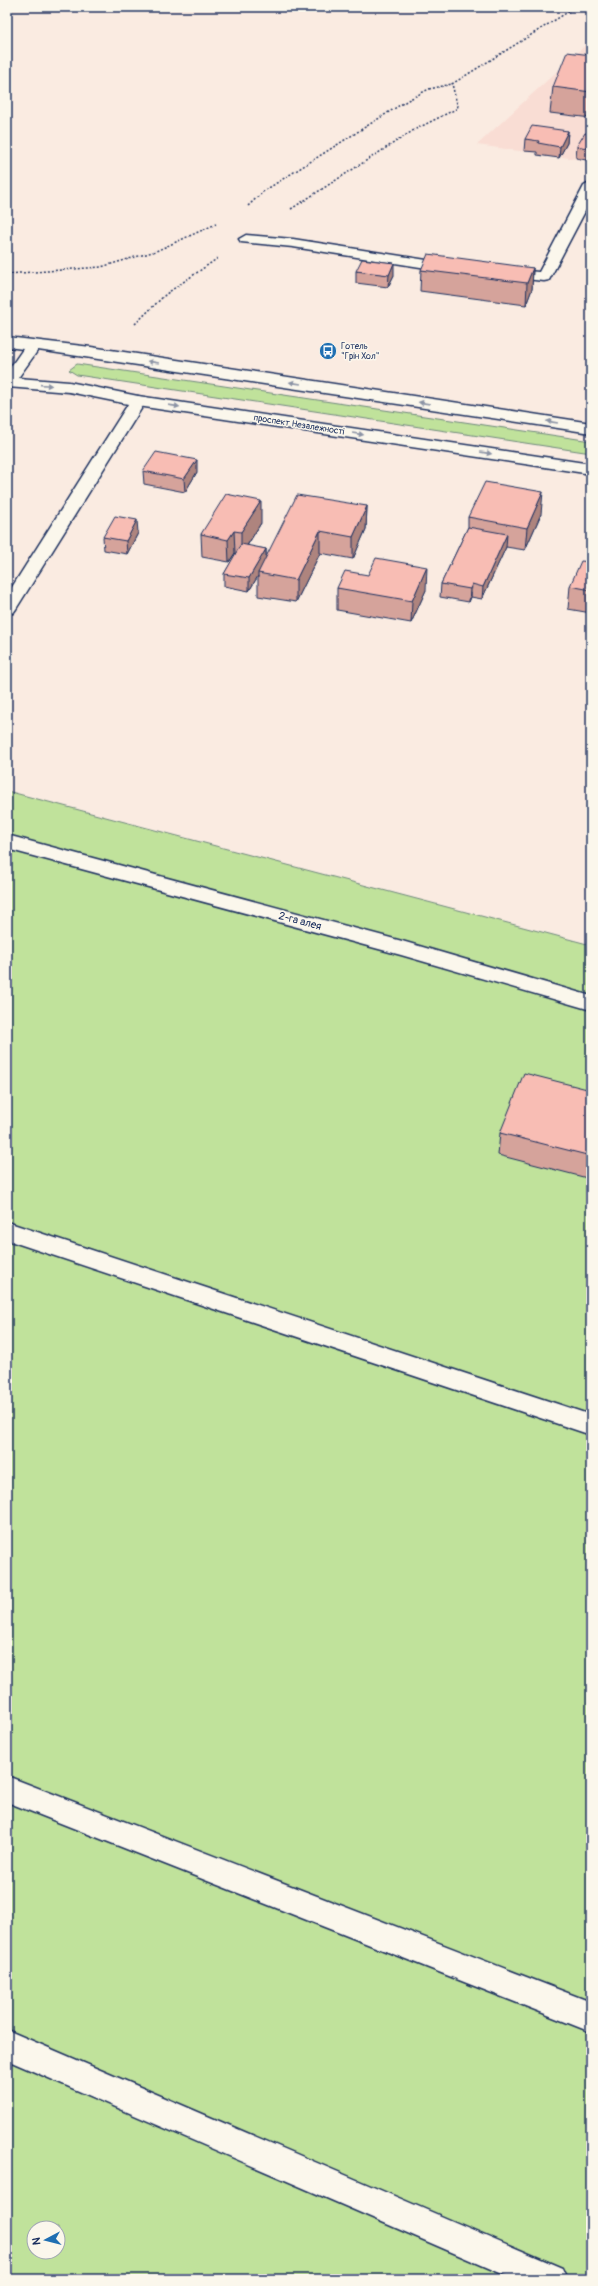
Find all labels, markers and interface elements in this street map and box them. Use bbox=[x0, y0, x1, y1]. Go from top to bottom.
bus stop icon: Готель "Грін Хол" bbox=[318, 341, 338, 361]
place label: Готель "Грін Хол" bbox=[341, 341, 379, 362]
one-way arrow bbox=[147, 359, 159, 365]
one-way arrow bbox=[289, 380, 301, 386]
one-way arrow bbox=[40, 382, 53, 388]
one-way arrow bbox=[418, 400, 430, 406]
one-way arrow bbox=[168, 403, 180, 409]
street label: проспект Незалежності bbox=[253, 412, 346, 438]
one-way arrow bbox=[546, 419, 559, 425]
one-way arrow bbox=[352, 431, 364, 437]
one-way arrow bbox=[480, 450, 493, 456]
street label: 2-га алея bbox=[277, 909, 323, 933]
north arrow bbox=[26, 2220, 66, 2260]
text: N bbox=[30, 2236, 43, 2246]

